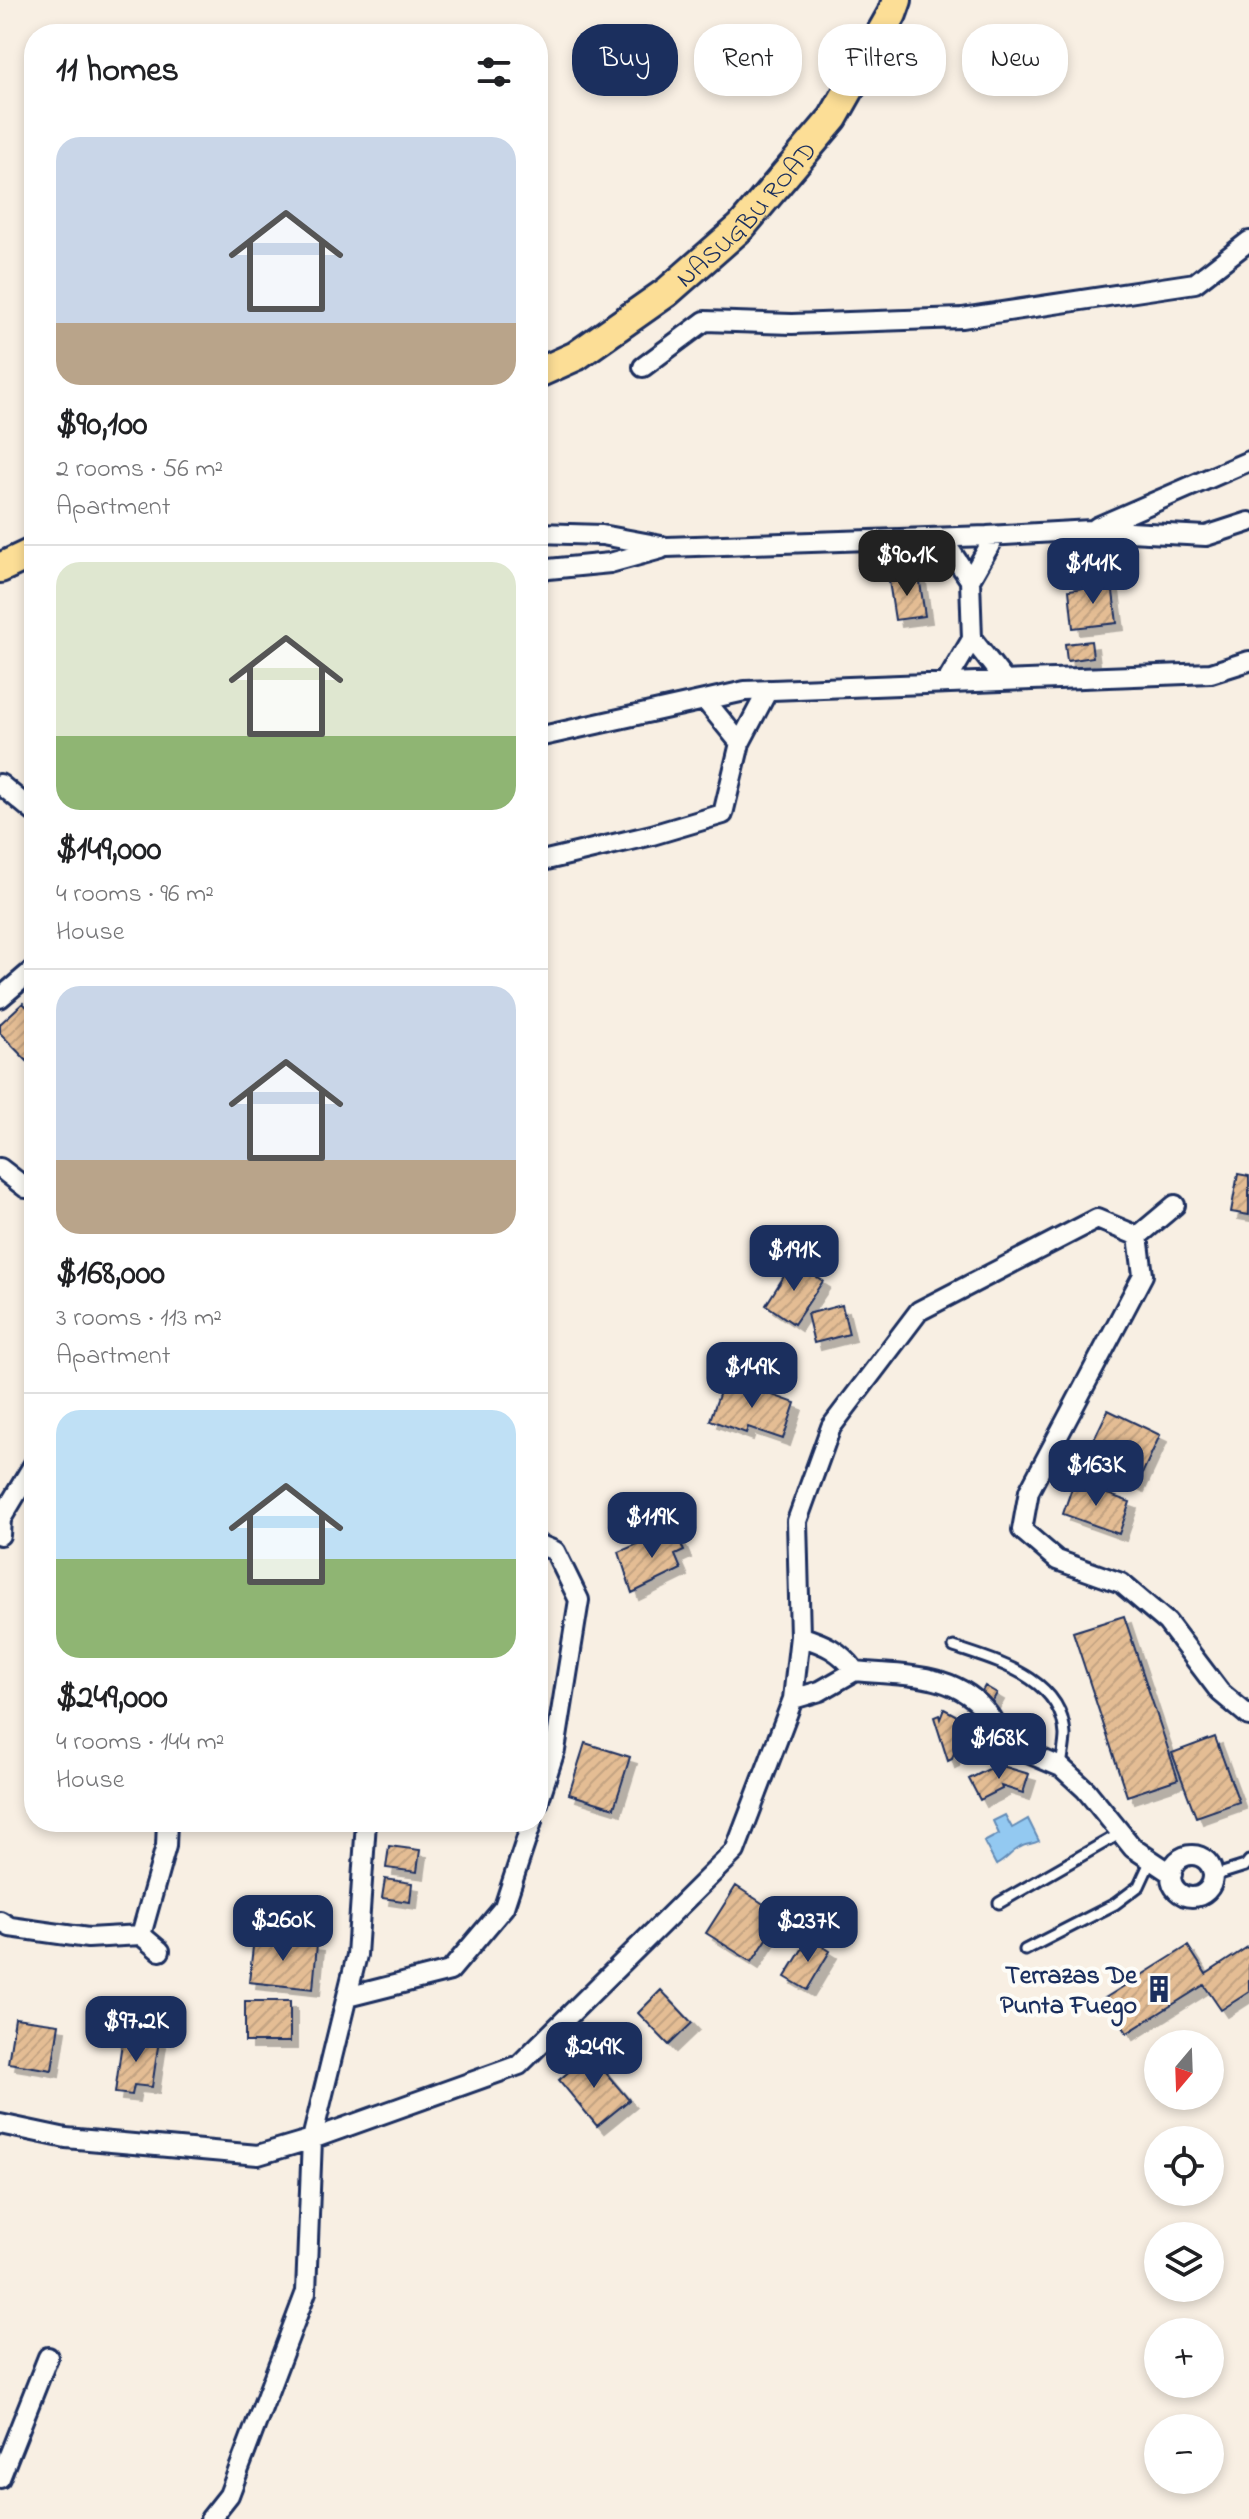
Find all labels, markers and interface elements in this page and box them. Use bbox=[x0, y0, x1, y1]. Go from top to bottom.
chip: Buy bbox=[572, 24, 678, 96]
chip: Rent bbox=[694, 24, 802, 96]
chip: Filters bbox=[818, 24, 946, 96]
chip: New bbox=[962, 24, 1068, 96]
text: 11 homes bbox=[56, 47, 179, 97]
icon: filters bbox=[472, 50, 516, 94]
street label: NASUGBU ROAD bbox=[668, 134, 827, 298]
icon: home bbox=[214, 189, 358, 333]
text: $90,100 bbox=[56, 401, 148, 451]
text: 2 rooms · 56 m² bbox=[56, 451, 223, 489]
text: Apartment bbox=[56, 489, 170, 527]
pin: $90.1K bbox=[842, 530, 972, 598]
text: $90.1K bbox=[877, 537, 937, 575]
pin: $141K bbox=[1037, 538, 1149, 606]
text: $141K bbox=[1065, 545, 1121, 583]
icon: home bbox=[214, 614, 358, 758]
text: $149,000 bbox=[56, 826, 162, 876]
text: 4 rooms · 96 m² bbox=[56, 876, 214, 914]
text: House bbox=[56, 914, 124, 952]
icon: home bbox=[214, 1038, 358, 1182]
pin: $191K bbox=[738, 1225, 850, 1293]
text: $191K bbox=[768, 1232, 820, 1270]
text: $168,000 bbox=[56, 1250, 165, 1300]
text: 3 rooms · 113 m² bbox=[56, 1300, 222, 1338]
text: Apartment bbox=[56, 1338, 170, 1376]
pin: $149K bbox=[696, 1342, 808, 1410]
text: $149K bbox=[724, 1349, 780, 1387]
pin: $163K bbox=[1040, 1440, 1152, 1508]
text: $163K bbox=[1067, 1447, 1125, 1485]
icon: home bbox=[214, 1462, 358, 1606]
pin: $119K bbox=[596, 1492, 708, 1560]
text: $119K bbox=[626, 1499, 678, 1537]
text: $249,000 bbox=[56, 1674, 168, 1724]
pin: $168K bbox=[943, 1713, 1055, 1781]
text: $168K bbox=[970, 1720, 1028, 1758]
text: 4 rooms · 144 m² bbox=[56, 1724, 224, 1762]
text: House bbox=[56, 1762, 124, 1800]
pin: $260K bbox=[227, 1895, 339, 1963]
pin: $237K bbox=[752, 1896, 864, 1964]
text: $260K bbox=[251, 1902, 315, 1940]
text: $237K bbox=[777, 1903, 839, 1941]
place label: Terrazas De Punta Fuego bbox=[1000, 1958, 1138, 2027]
building icon: Terrazas De Punta Fuego bbox=[1144, 1974, 1174, 2004]
pin: $97.2K bbox=[71, 1996, 201, 2064]
text: $97.2K bbox=[103, 2003, 169, 2041]
pin: $249K bbox=[538, 2022, 650, 2090]
text: $249K bbox=[564, 2029, 624, 2067]
north arrow bbox=[1144, 2030, 1224, 2110]
map controls bbox=[1144, 2030, 1224, 2494]
button: locate bbox=[1144, 2126, 1224, 2206]
button: layers bbox=[1144, 2222, 1224, 2302]
button: + bbox=[1144, 2318, 1224, 2398]
button: − bbox=[1144, 2414, 1224, 2494]

